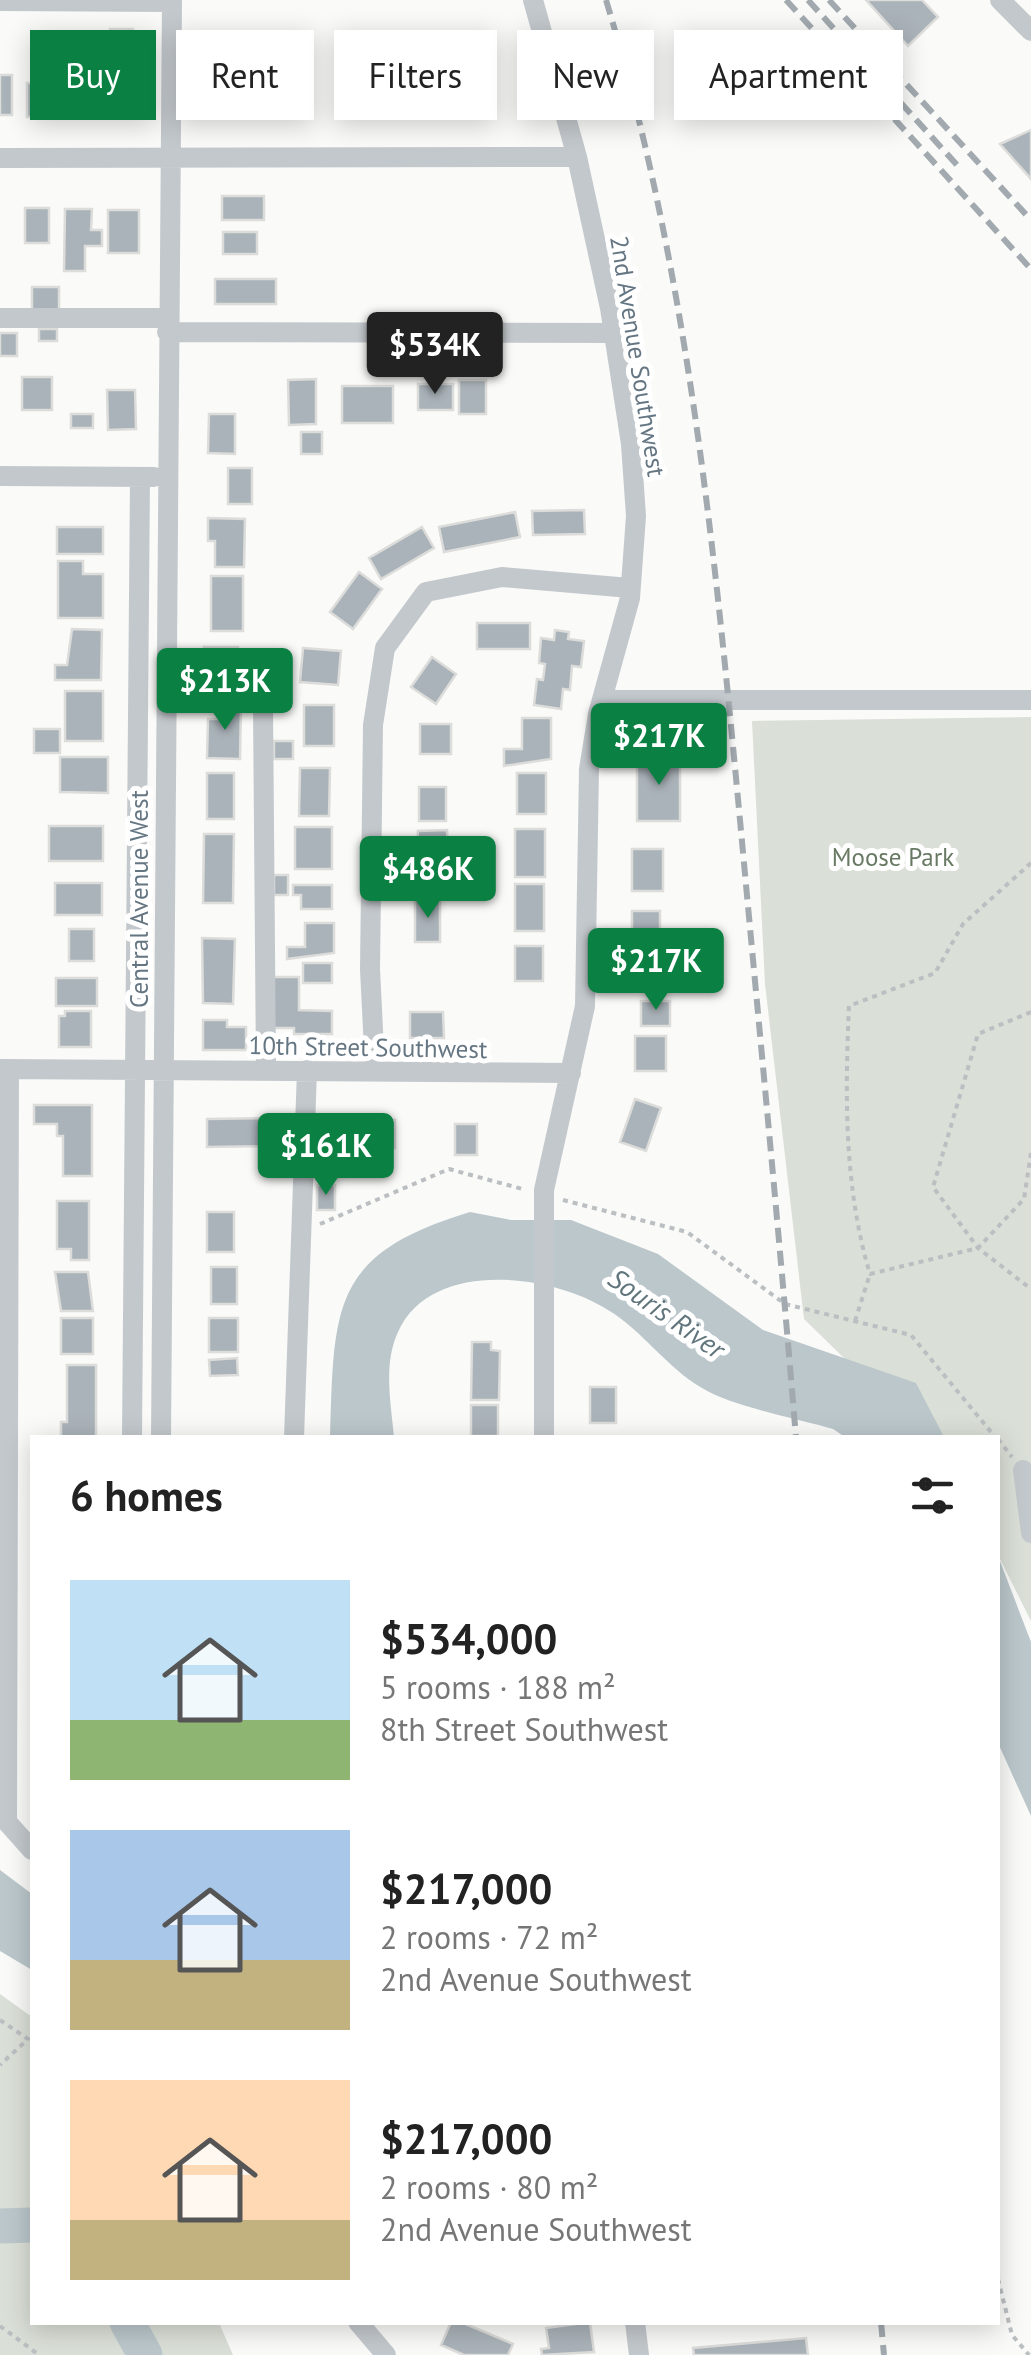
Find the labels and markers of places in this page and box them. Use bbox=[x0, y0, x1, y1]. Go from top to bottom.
pin: $534K bbox=[365, 312, 505, 397]
pin: $213K bbox=[155, 648, 295, 733]
pin: $217K bbox=[589, 703, 729, 788]
pin: $486K bbox=[358, 836, 498, 921]
pin: $217K bbox=[586, 928, 726, 1013]
pin: $161K bbox=[256, 1113, 396, 1198]

